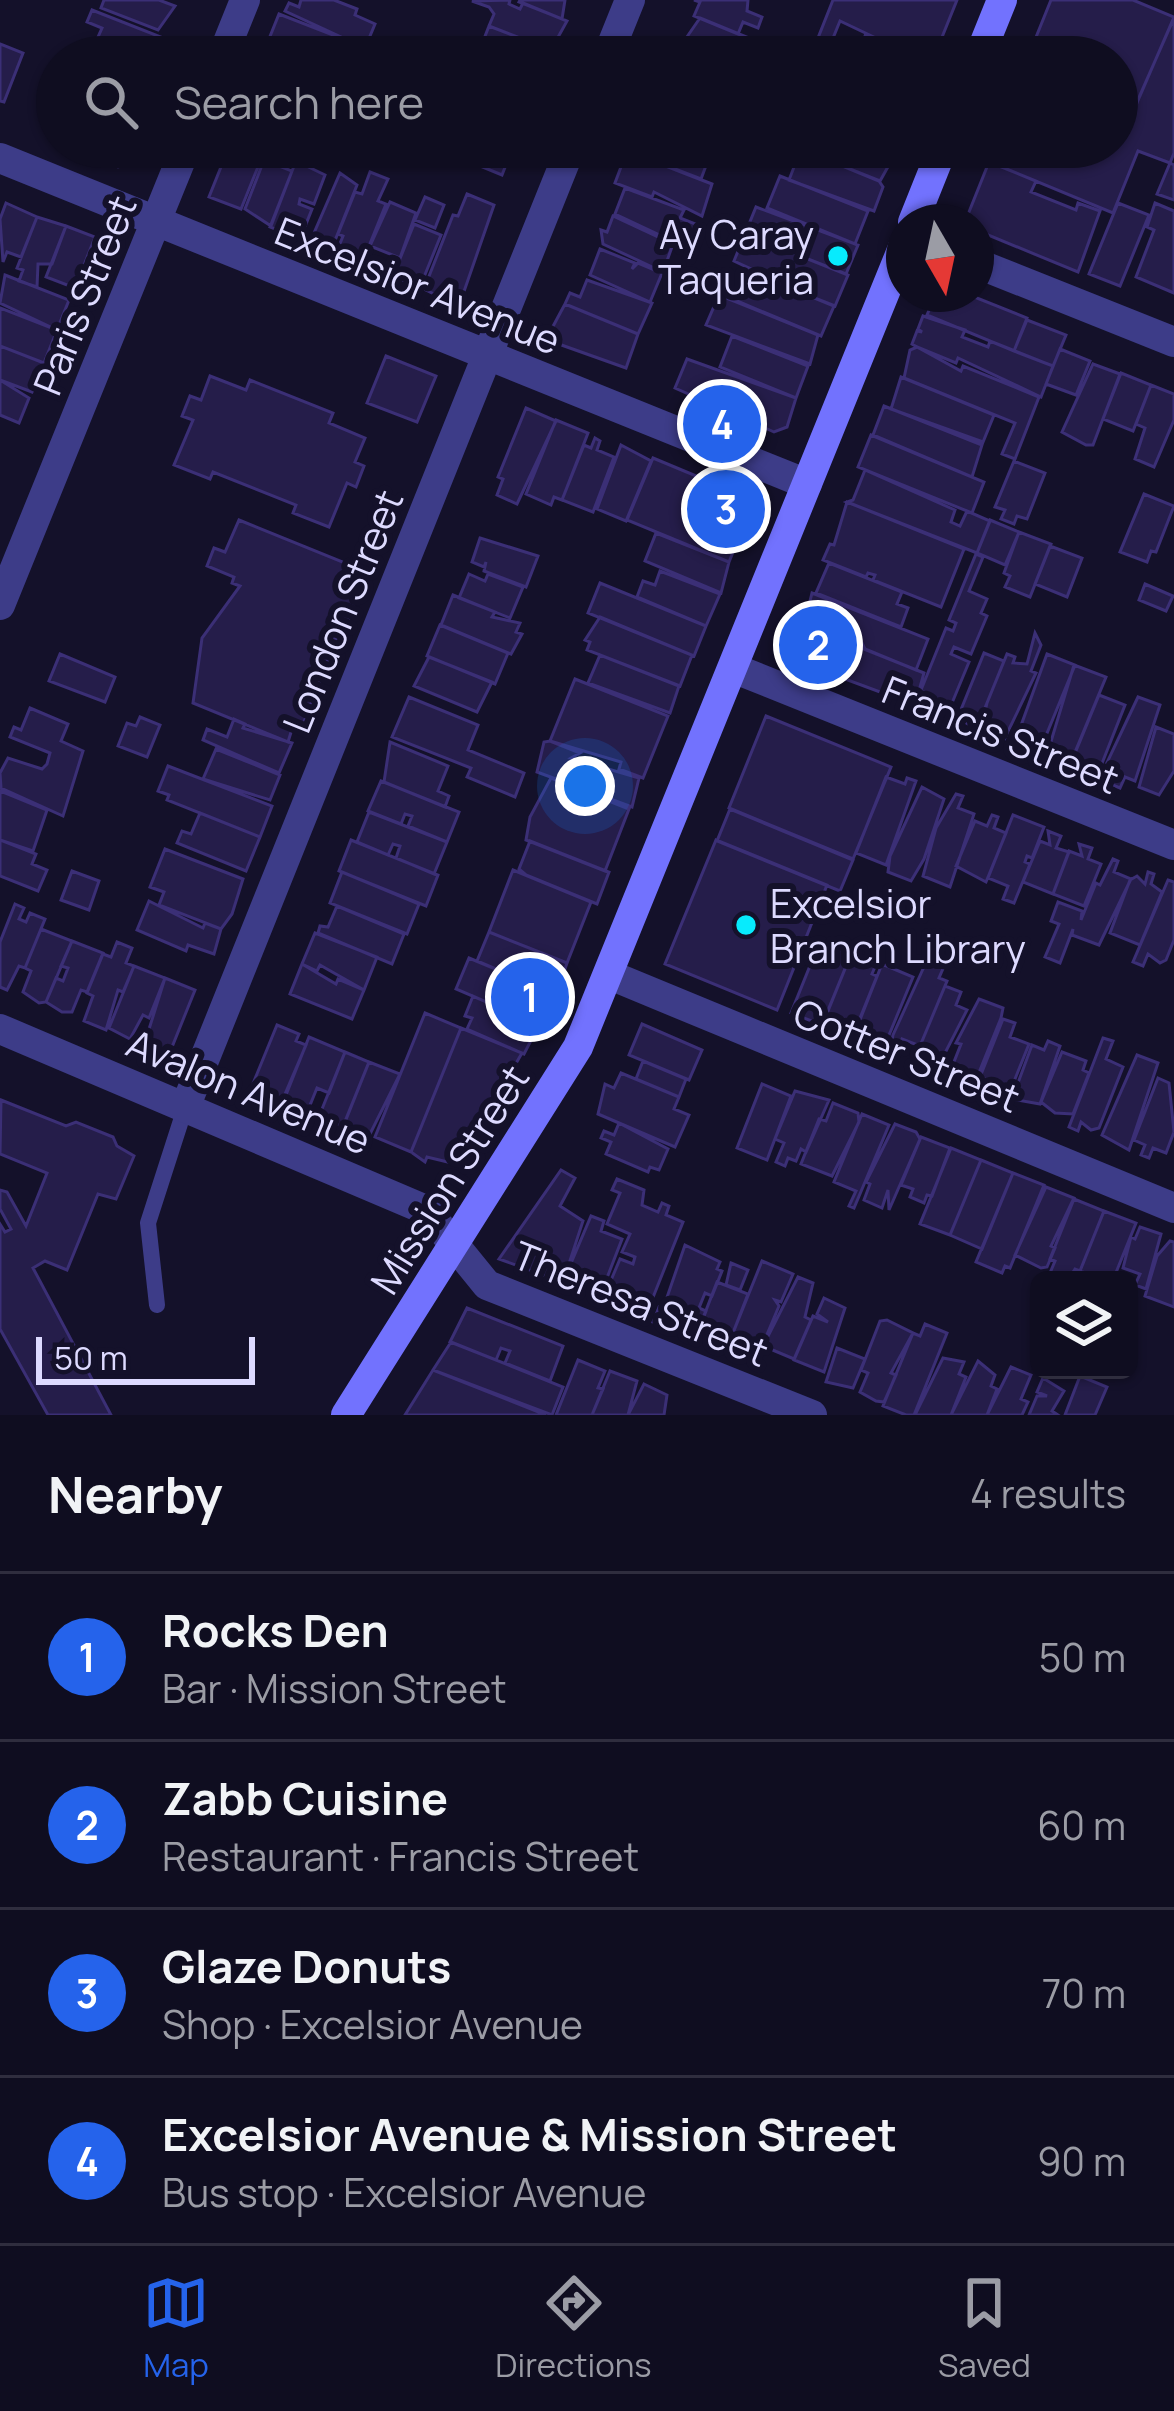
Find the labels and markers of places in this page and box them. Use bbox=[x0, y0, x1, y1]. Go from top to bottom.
place label: Ay Caray Taqueria bbox=[658, 207, 814, 306]
marker: Ay Caray Taqueria bbox=[825, 243, 851, 269]
pin: 4 bbox=[683, 379, 761, 469]
pin: 3 bbox=[687, 464, 765, 554]
pin: 2 bbox=[779, 600, 857, 690]
place label: Excelsior Branch Library bbox=[770, 876, 1026, 975]
marker: Excelsior Branch Library bbox=[733, 912, 759, 938]
pin: 1 bbox=[491, 952, 569, 1042]

